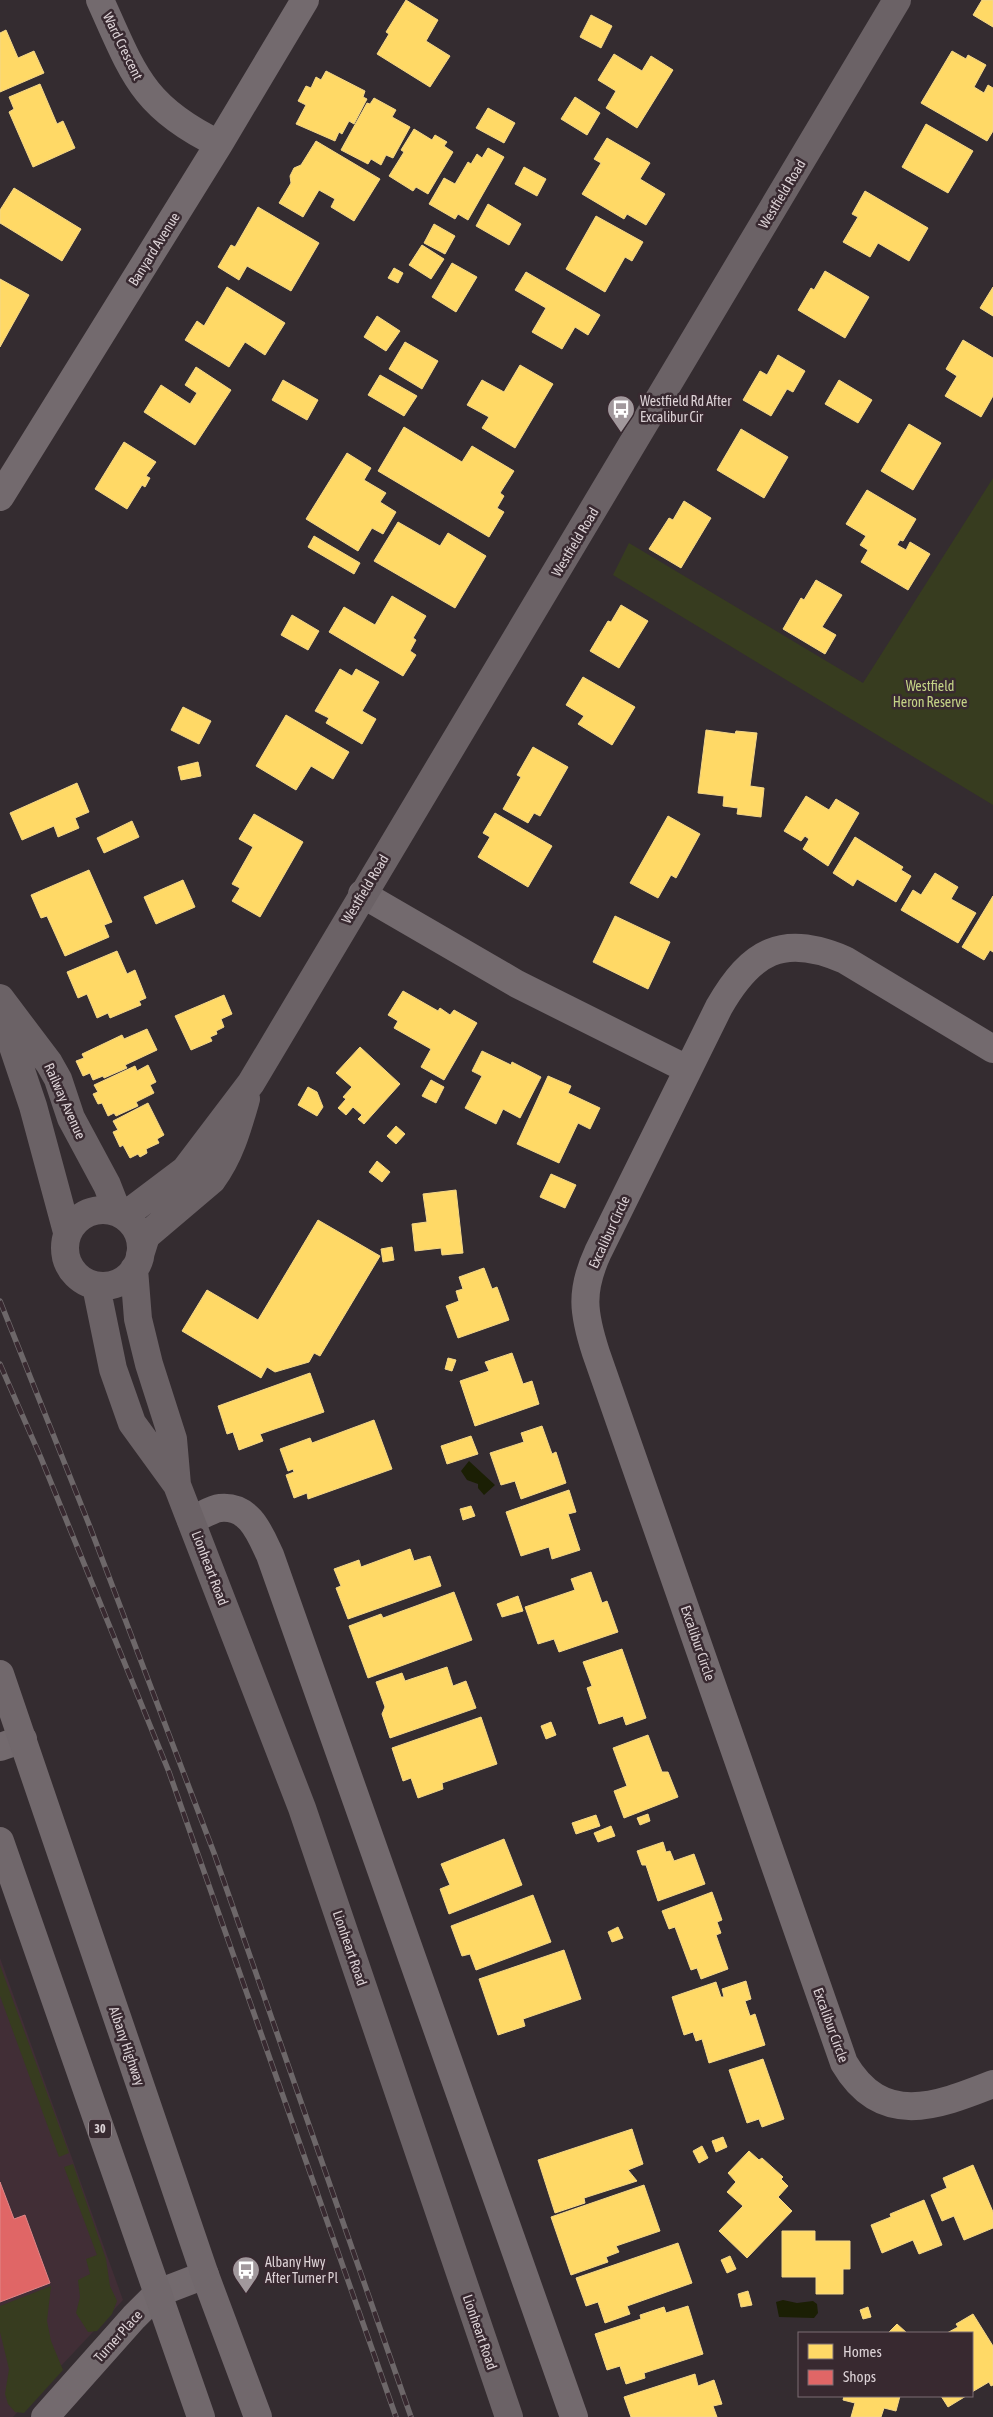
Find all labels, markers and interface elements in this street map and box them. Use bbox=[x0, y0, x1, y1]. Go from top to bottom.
street label: Ward Crescent bbox=[100, 10, 146, 82]
street label: Westfield Road bbox=[755, 157, 809, 231]
street label: Banyard Avenue bbox=[125, 209, 183, 289]
place label: Westfield Rd After Excalibur Cir bbox=[640, 393, 732, 425]
bus stop icon: Westfield Rd After Excalibur Cir bbox=[606, 394, 636, 433]
street label: Westfield Road bbox=[548, 505, 602, 579]
park label: Westfield Heron Reserve bbox=[893, 678, 967, 710]
street label: Westfield Road bbox=[338, 852, 392, 926]
street label: Railway Avenue bbox=[41, 1061, 89, 1141]
street label: Excalibur Circle bbox=[585, 1193, 633, 1271]
street label: Lionheart Road bbox=[188, 1529, 232, 1607]
street label: Excalibur Circle bbox=[678, 1603, 718, 1683]
street label: Lionheart Road bbox=[330, 1908, 370, 1988]
street label: Excalibur Circle bbox=[810, 1985, 852, 2065]
street label: Albany Highway bbox=[106, 2004, 148, 2088]
road number: 30 bbox=[89, 2120, 111, 2138]
place label: Albany Hwy After Turner Pl bbox=[265, 2254, 338, 2286]
bus stop icon: Albany Hwy After Turner Pl bbox=[231, 2255, 261, 2294]
street label: Lionheart Road bbox=[460, 2292, 500, 2372]
street label: Turner Place bbox=[91, 2307, 145, 2365]
legend bbox=[798, 2332, 973, 2397]
text: Homes bbox=[843, 2343, 882, 2360]
text: Shops bbox=[843, 2368, 876, 2385]

